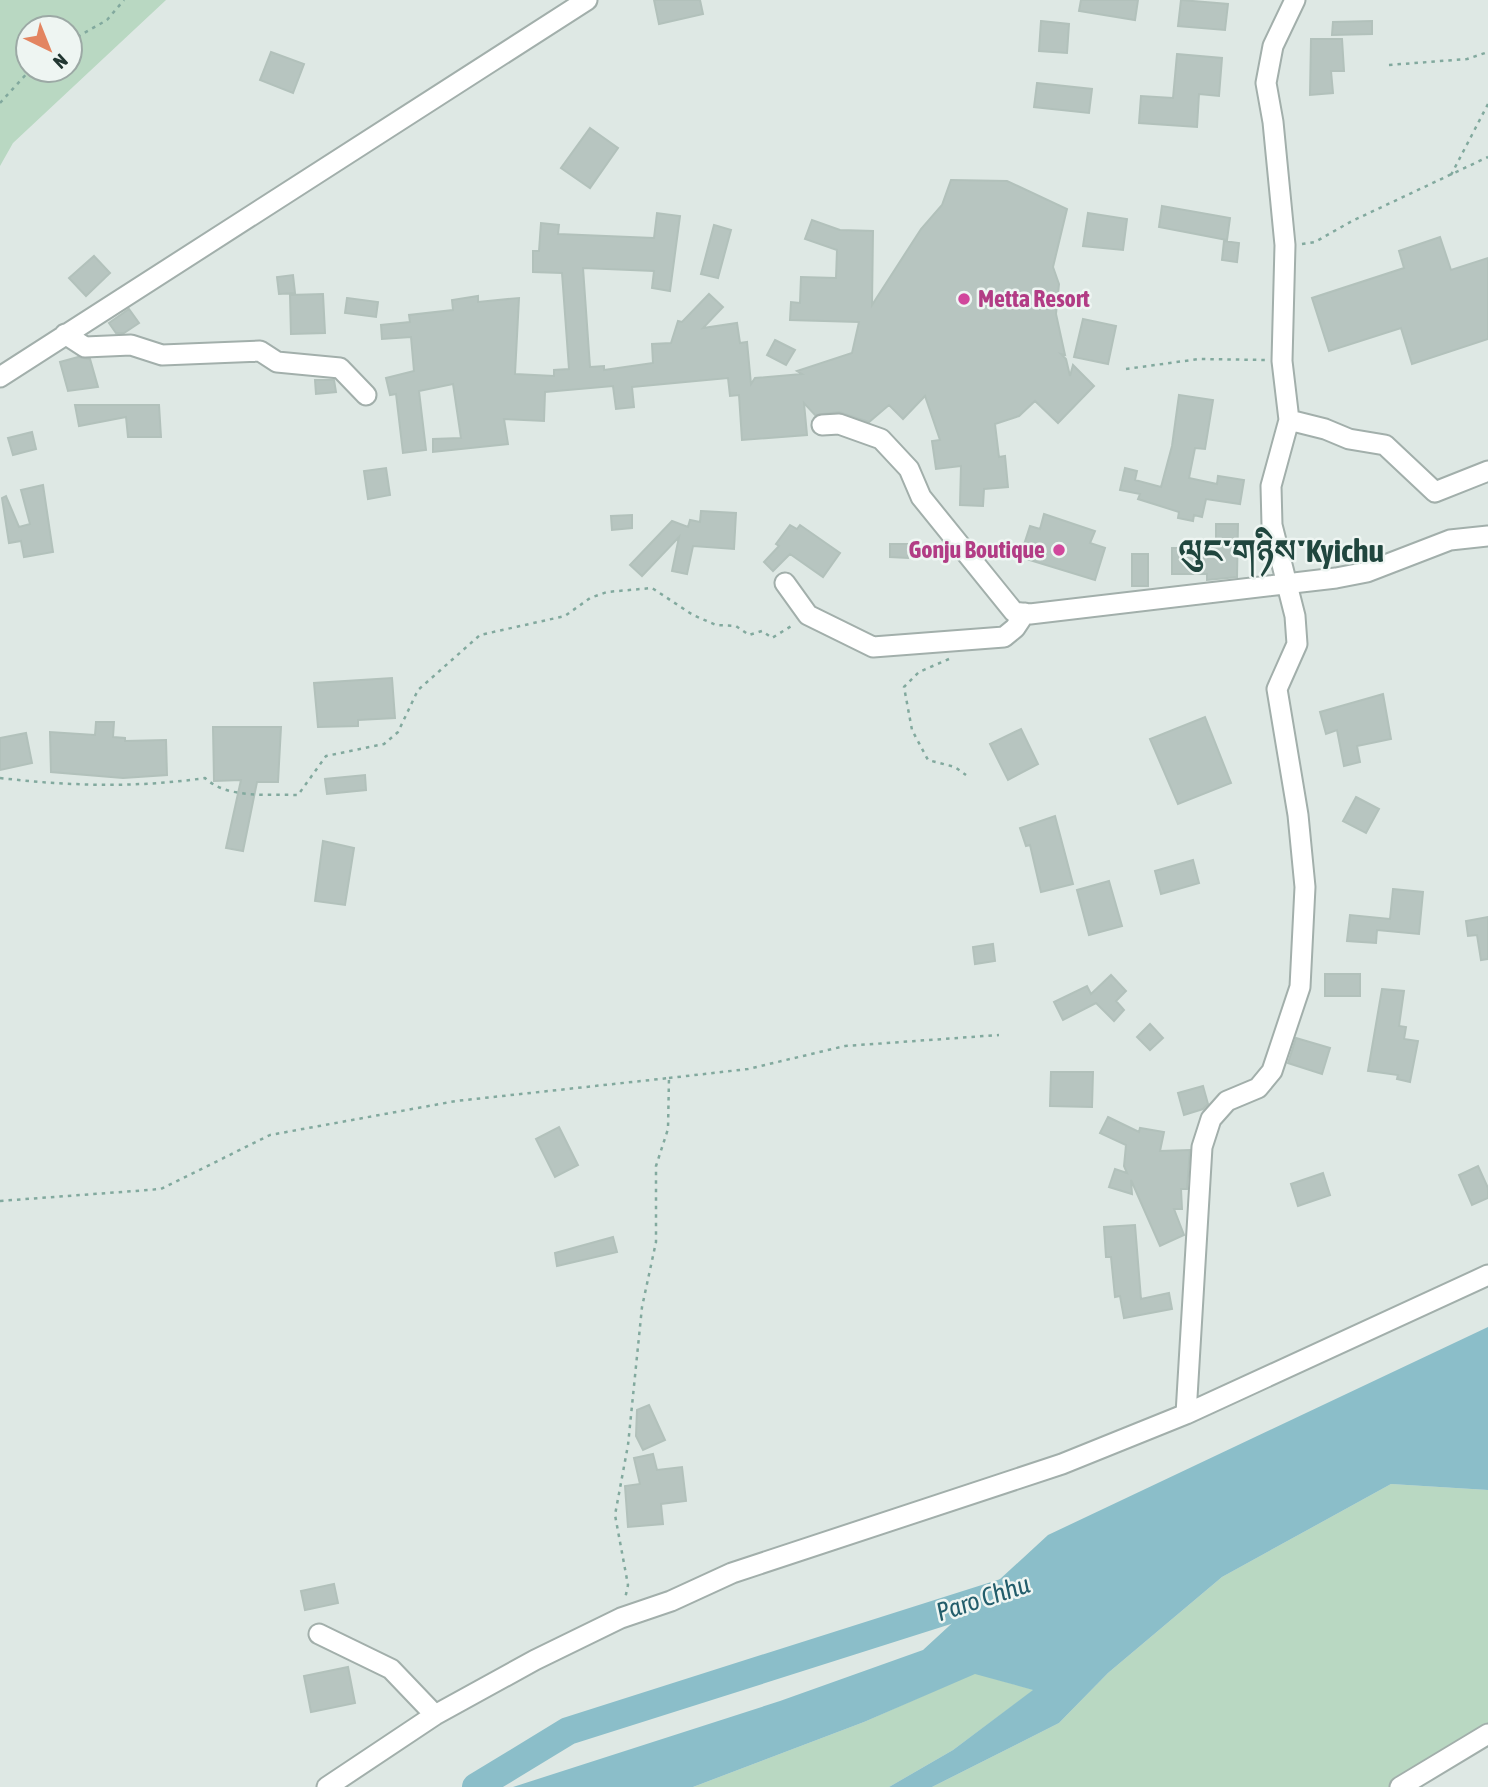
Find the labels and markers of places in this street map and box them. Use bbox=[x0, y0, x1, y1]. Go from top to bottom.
place label: Metta Resort bbox=[978, 285, 1090, 312]
marker: Metta Resort bbox=[956, 291, 972, 307]
place label: Gonju Boutique bbox=[908, 536, 1045, 563]
marker: Gonju Boutique bbox=[1051, 542, 1067, 558]

